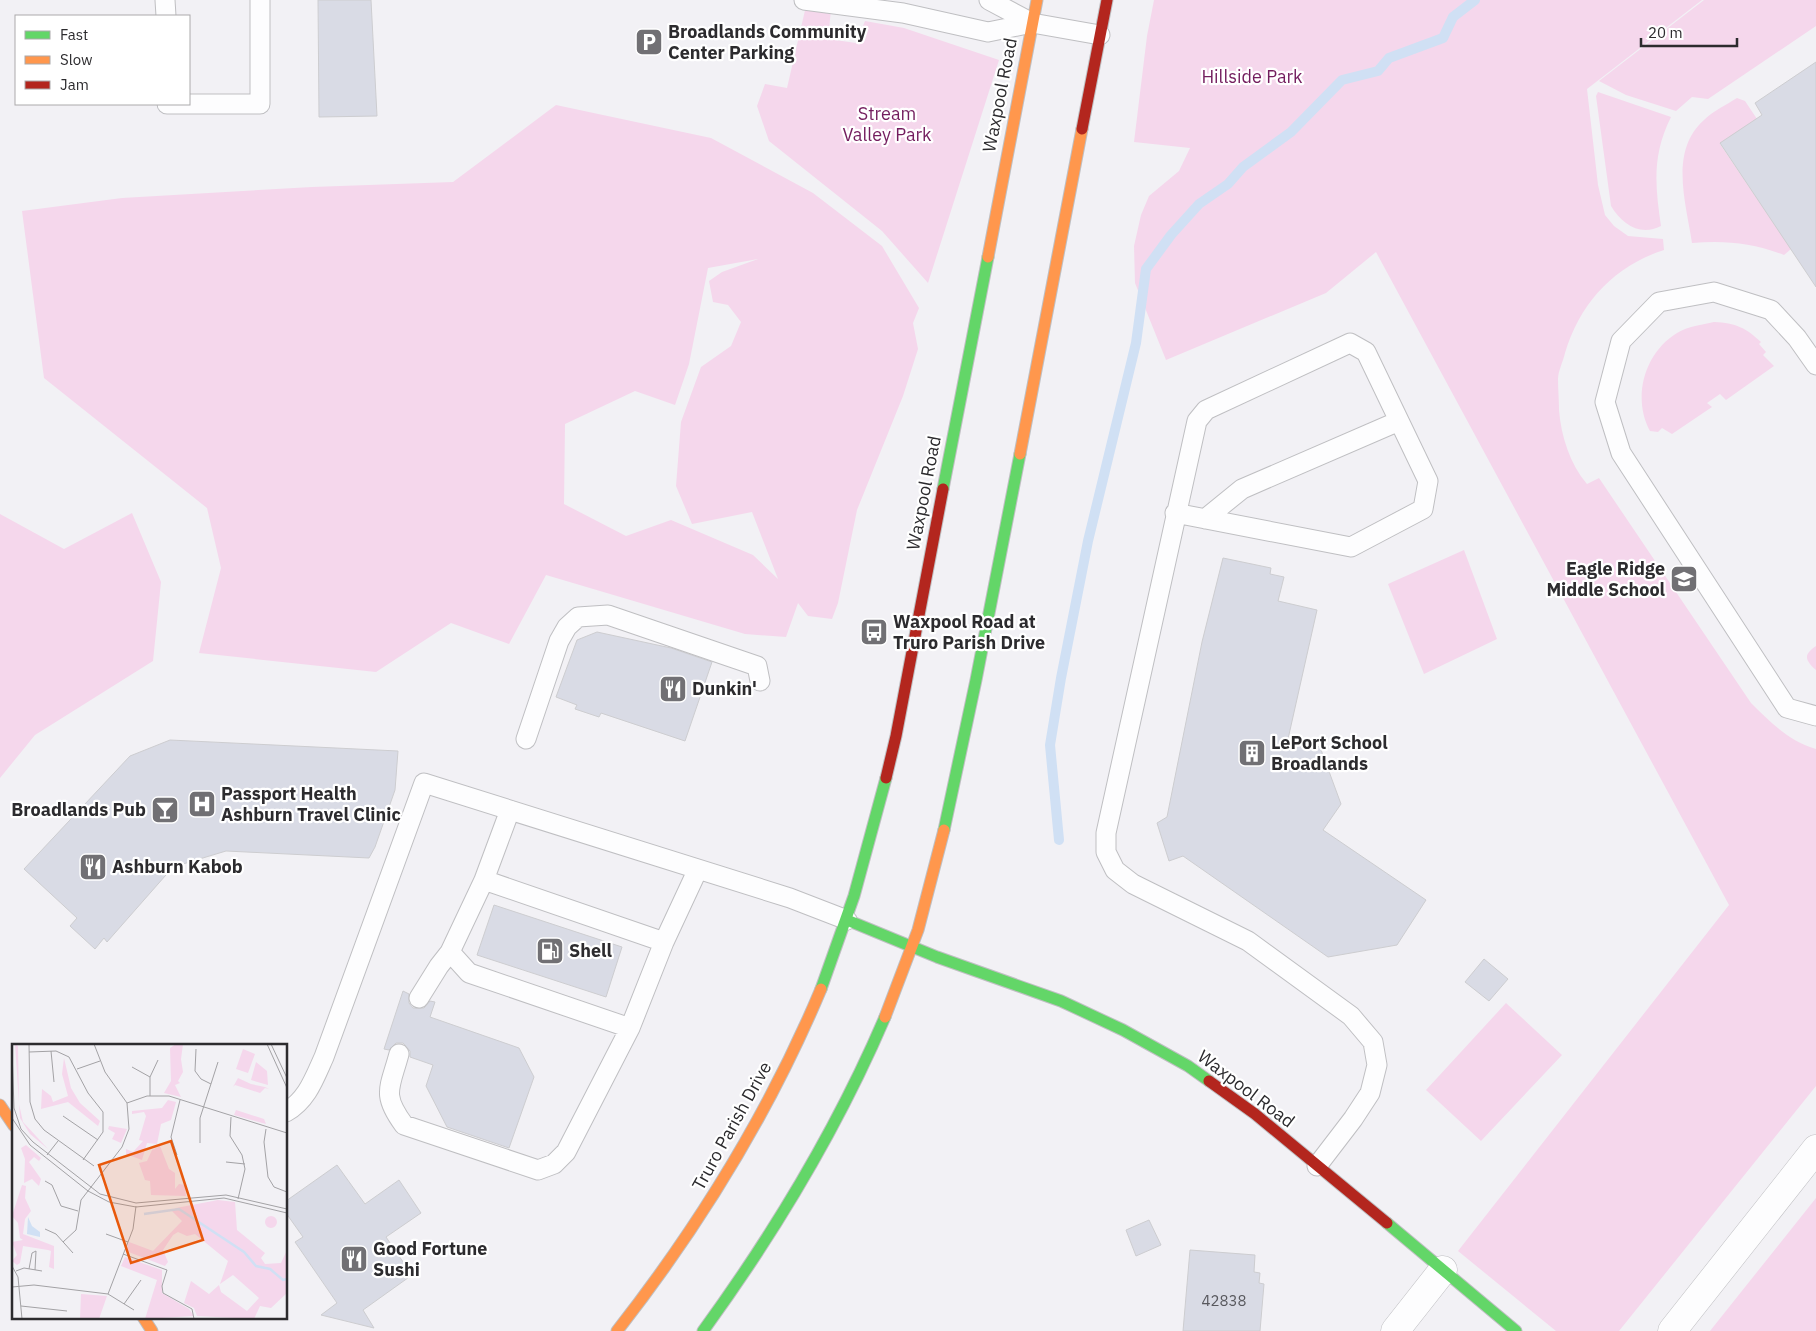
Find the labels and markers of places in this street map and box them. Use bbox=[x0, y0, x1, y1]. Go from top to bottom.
place label: Broadlands Community Center Parking bbox=[668, 20, 867, 64]
parking icon: Broadlands Community Center Parking bbox=[634, 27, 664, 57]
place label: Eagle Ridge Middle School bbox=[1546, 557, 1666, 601]
school or university icon: Eagle Ridge Middle School bbox=[1669, 564, 1699, 594]
place label: Waxpool Road at Truro Parish Drive bbox=[893, 610, 1045, 654]
bus stop icon: Waxpool Road at Truro Parish Drive bbox=[859, 617, 889, 647]
restaurant icon: Dunkin' bbox=[658, 674, 688, 704]
place label: Dunkin' bbox=[692, 677, 757, 700]
place label: LePort School Broadlands bbox=[1271, 731, 1388, 775]
building icon: LePort School Broadlands bbox=[1237, 738, 1267, 768]
place label: Passport Health Ashburn Travel Clinic bbox=[221, 782, 401, 826]
hospital icon: Passport Health Ashburn Travel Clinic bbox=[187, 789, 217, 819]
bar icon: Broadlands Pub bbox=[150, 795, 180, 825]
place label: Broadlands Pub bbox=[11, 798, 146, 821]
restaurant icon: Ashburn Kabob bbox=[78, 852, 108, 882]
place label: Ashburn Kabob bbox=[112, 855, 243, 878]
fuel station icon: Shell bbox=[535, 936, 565, 966]
place label: Shell bbox=[569, 939, 612, 962]
place label: Good Fortune Sushi bbox=[373, 1237, 487, 1281]
restaurant icon: Good Fortune Sushi bbox=[339, 1244, 369, 1274]

